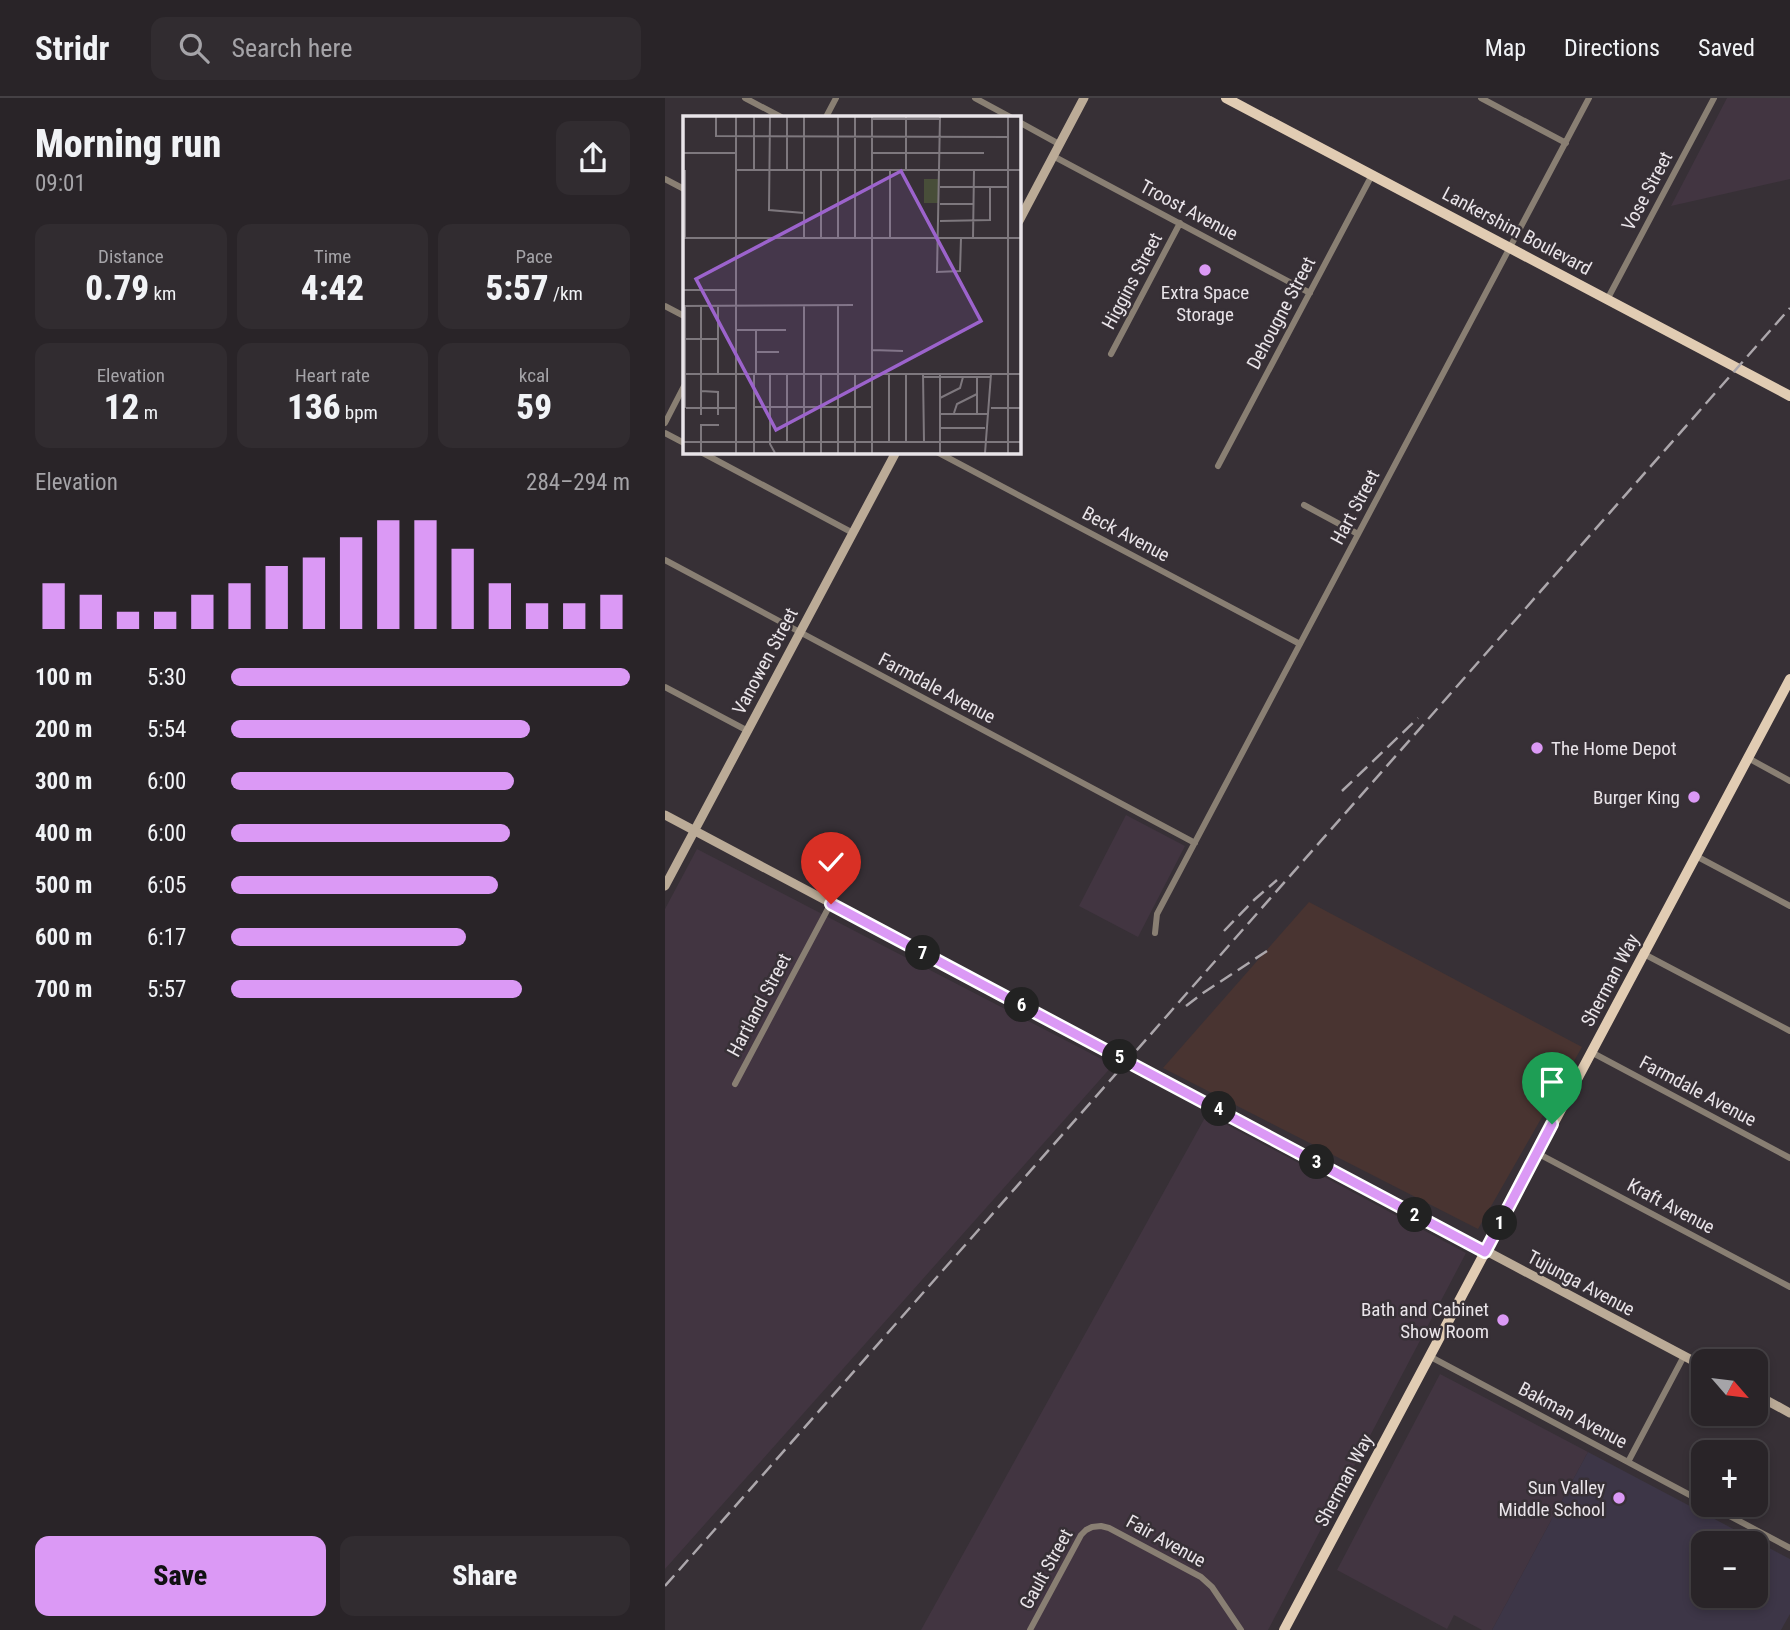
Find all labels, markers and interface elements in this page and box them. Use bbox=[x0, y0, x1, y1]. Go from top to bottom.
search box bbox=[151, 17, 641, 80]
text: Stridr bbox=[35, 29, 109, 68]
icon: search bbox=[175, 29, 213, 67]
text: Search here bbox=[231, 33, 352, 63]
text: Map bbox=[1485, 34, 1526, 62]
text: Directions bbox=[1564, 34, 1660, 62]
text: Saved bbox=[1698, 34, 1755, 62]
inset map bbox=[683, 116, 1020, 453]
button: share bbox=[556, 121, 630, 195]
text: Morning run bbox=[35, 122, 221, 166]
street label: Vose Street bbox=[1617, 148, 1677, 234]
text: 09:01 bbox=[35, 170, 86, 197]
street label: Troost Avenue bbox=[1136, 175, 1242, 245]
street label: Lankershim Boulevard bbox=[1438, 182, 1596, 280]
street label: Higgins Street bbox=[1097, 229, 1167, 333]
text: Distance bbox=[98, 245, 164, 268]
text: Time bbox=[314, 245, 351, 268]
text: Pace bbox=[516, 245, 553, 268]
street label: Dehougne Street bbox=[1242, 253, 1320, 373]
marker: Extra Space Storage bbox=[1197, 262, 1213, 278]
text: 0.79 bbox=[85, 268, 149, 309]
text: 4:42 bbox=[301, 268, 364, 309]
text: 5:57 bbox=[485, 268, 549, 309]
place label: Extra Space Storage bbox=[1161, 281, 1249, 326]
text: km bbox=[149, 282, 176, 305]
text: /km bbox=[549, 282, 583, 305]
text: Elevation bbox=[97, 364, 165, 387]
text: Heart rate bbox=[295, 364, 370, 387]
text: kcal bbox=[519, 364, 549, 387]
text: 12 bbox=[104, 387, 139, 428]
text: 136 bbox=[287, 387, 340, 428]
text: 59 bbox=[516, 387, 552, 428]
text: m bbox=[139, 401, 158, 424]
text: bpm bbox=[340, 401, 378, 424]
street label: Hart Street bbox=[1326, 466, 1384, 548]
text: Elevation bbox=[35, 469, 118, 496]
text: 284–294 m bbox=[526, 469, 630, 496]
street label: Beck Avenue bbox=[1078, 501, 1174, 567]
street label: Vanowen Street bbox=[727, 604, 803, 718]
street label: Farmdale Avenue bbox=[875, 648, 999, 728]
text: 100 m bbox=[35, 664, 92, 691]
text: 5:30 bbox=[147, 664, 186, 691]
text: 200 m bbox=[35, 716, 92, 743]
text: 5:54 bbox=[147, 716, 186, 743]
place label: The Home Depot bbox=[1551, 737, 1677, 760]
marker: The Home Depot bbox=[1529, 740, 1545, 756]
text: 300 m bbox=[35, 768, 92, 795]
text: 6:00 bbox=[147, 768, 186, 795]
place label: Burger King bbox=[1593, 786, 1680, 809]
marker: Burger King bbox=[1686, 789, 1702, 805]
text: 400 m bbox=[35, 820, 92, 847]
text: 6:00 bbox=[147, 820, 186, 847]
pin bbox=[801, 832, 861, 904]
icon: check bbox=[812, 843, 850, 881]
text: 500 m bbox=[35, 872, 92, 899]
text: 6:05 bbox=[147, 872, 186, 899]
text: 600 m bbox=[35, 924, 92, 951]
text: 6:17 bbox=[147, 924, 186, 951]
street label: Sherman Way bbox=[1576, 930, 1644, 1030]
pin: 7 bbox=[905, 936, 941, 970]
text: 7 bbox=[918, 941, 927, 964]
street label: Hartland Street bbox=[722, 949, 796, 1061]
text: 700 m bbox=[35, 976, 92, 1003]
text: 5:57 bbox=[147, 976, 186, 1003]
pin: 6 bbox=[1005, 988, 1039, 1023]
text: 6 bbox=[1017, 993, 1026, 1016]
pin: 5 bbox=[1103, 1040, 1137, 1074]
text: 5 bbox=[1115, 1045, 1124, 1068]
street label: Farmdale Avenue bbox=[1636, 1051, 1760, 1131]
pin bbox=[1522, 1052, 1582, 1124]
icon: arrive bbox=[1533, 1063, 1571, 1101]
pin: 4 bbox=[1201, 1091, 1237, 1126]
text: 4 bbox=[1214, 1097, 1223, 1120]
pin: 3 bbox=[1299, 1144, 1335, 1180]
text: 3 bbox=[1312, 1150, 1321, 1173]
street label: Kraft Avenue bbox=[1623, 1173, 1719, 1239]
pin: 2 bbox=[1397, 1198, 1433, 1232]
text: 2 bbox=[1410, 1203, 1419, 1226]
pin: 1 bbox=[1483, 1206, 1517, 1240]
text: 1 bbox=[1495, 1211, 1504, 1234]
street label: Tujunga Avenue bbox=[1523, 1245, 1639, 1321]
place label: Bath and Cabinet Show Room bbox=[1361, 1298, 1489, 1343]
marker: Bath and Cabinet Show Room bbox=[1495, 1312, 1511, 1328]
north arrow bbox=[1691, 1349, 1767, 1426]
map controls bbox=[1691, 1349, 1768, 1608]
street label: Bakman Avenue bbox=[1515, 1377, 1631, 1453]
street label: Sherman Way bbox=[1310, 1430, 1378, 1530]
button: + bbox=[1691, 1440, 1768, 1517]
place label: Sun Valley Middle School bbox=[1499, 1476, 1605, 1521]
marker: Sun Valley Middle School bbox=[1611, 1490, 1627, 1506]
street label: Fair Avenue bbox=[1122, 1510, 1210, 1572]
street label: Gault Street bbox=[1015, 1525, 1077, 1613]
button: − bbox=[1691, 1531, 1768, 1608]
button: Save bbox=[35, 1536, 326, 1616]
button: Share bbox=[340, 1536, 630, 1616]

